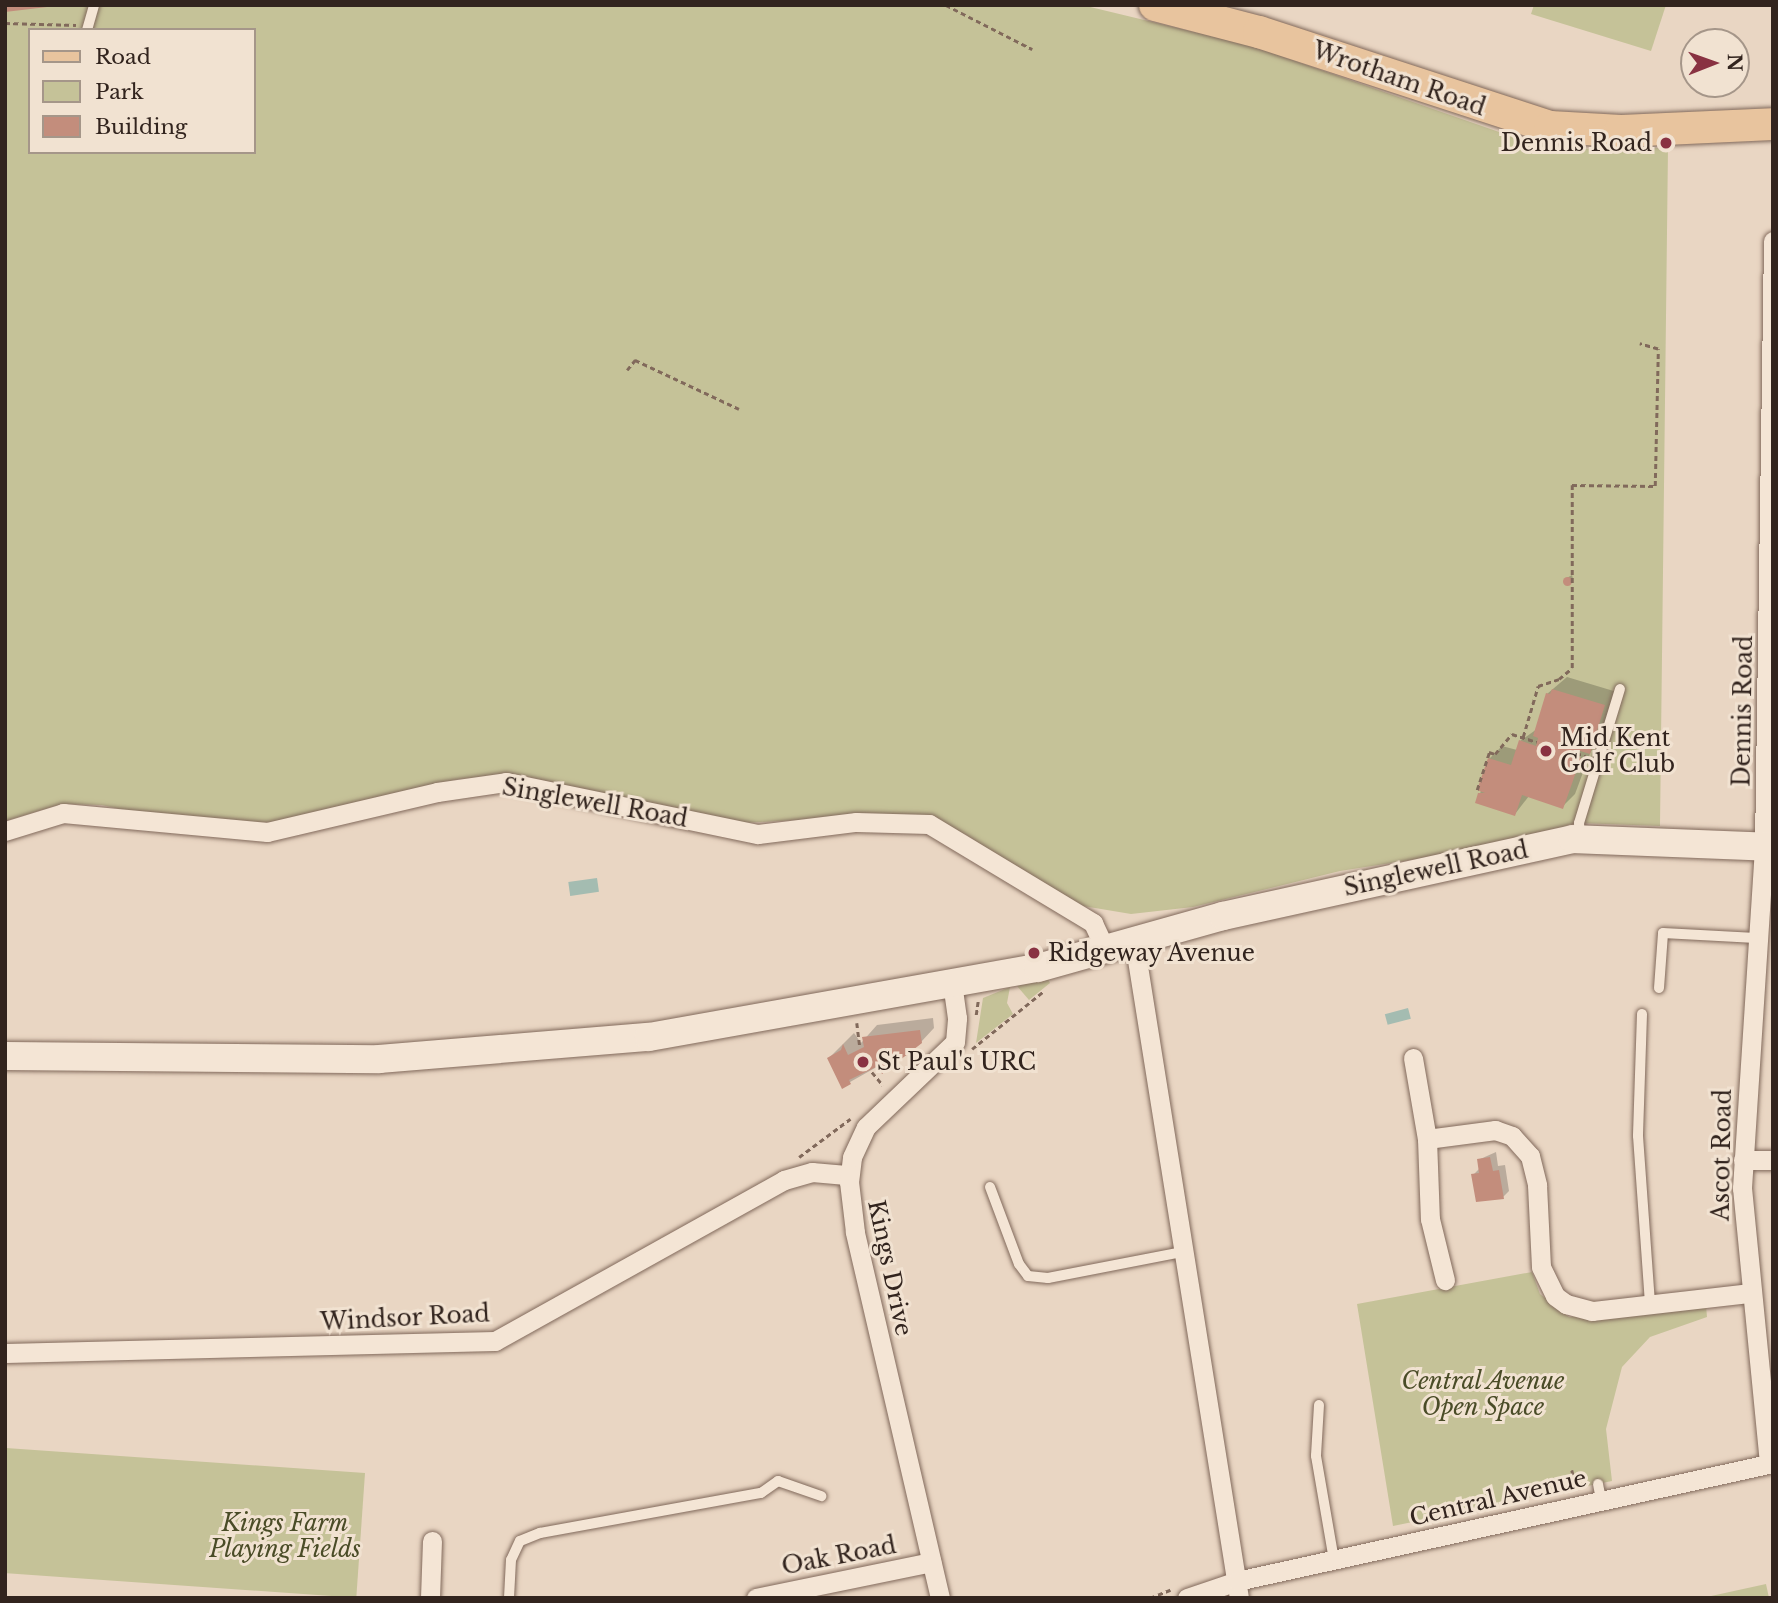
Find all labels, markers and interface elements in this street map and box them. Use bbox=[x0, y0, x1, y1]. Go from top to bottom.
legend bbox=[28, 28, 256, 154]
north arrow bbox=[1680, 28, 1750, 98]
street label: Wrotham Road bbox=[1309, 36, 1489, 122]
text: Road bbox=[95, 44, 151, 70]
text: N bbox=[1723, 54, 1746, 72]
text: Park bbox=[95, 79, 144, 105]
text: Building bbox=[95, 114, 187, 140]
place label: Dennis Road bbox=[1501, 129, 1652, 157]
marker: Dennis Road bbox=[1658, 135, 1674, 151]
street label: Dennis Road bbox=[1728, 635, 1758, 787]
place label: Mid Kent Golf Club bbox=[1560, 724, 1675, 778]
marker: Mid Kent Golf Club bbox=[1538, 743, 1554, 759]
street label: Singlewell Road bbox=[500, 773, 690, 833]
street label: Singlewell Road bbox=[1341, 836, 1531, 902]
place label: Ridgeway Avenue bbox=[1048, 939, 1257, 967]
marker: Ridgeway Avenue bbox=[1026, 945, 1042, 961]
place label: St Paul's URC bbox=[877, 1048, 1036, 1076]
marker: St Paul's URC bbox=[855, 1054, 871, 1070]
street label: Ascot Road bbox=[1707, 1089, 1737, 1221]
street label: Kings Drive bbox=[862, 1198, 918, 1338]
street label: Windsor Road bbox=[319, 1300, 491, 1336]
park label: Central Avenue Open Space bbox=[1400, 1367, 1566, 1421]
street label: Central Avenue bbox=[1406, 1464, 1590, 1532]
park label: Kings Farm Playing Fields bbox=[209, 1509, 361, 1563]
street label: Oak Road bbox=[779, 1531, 899, 1581]

